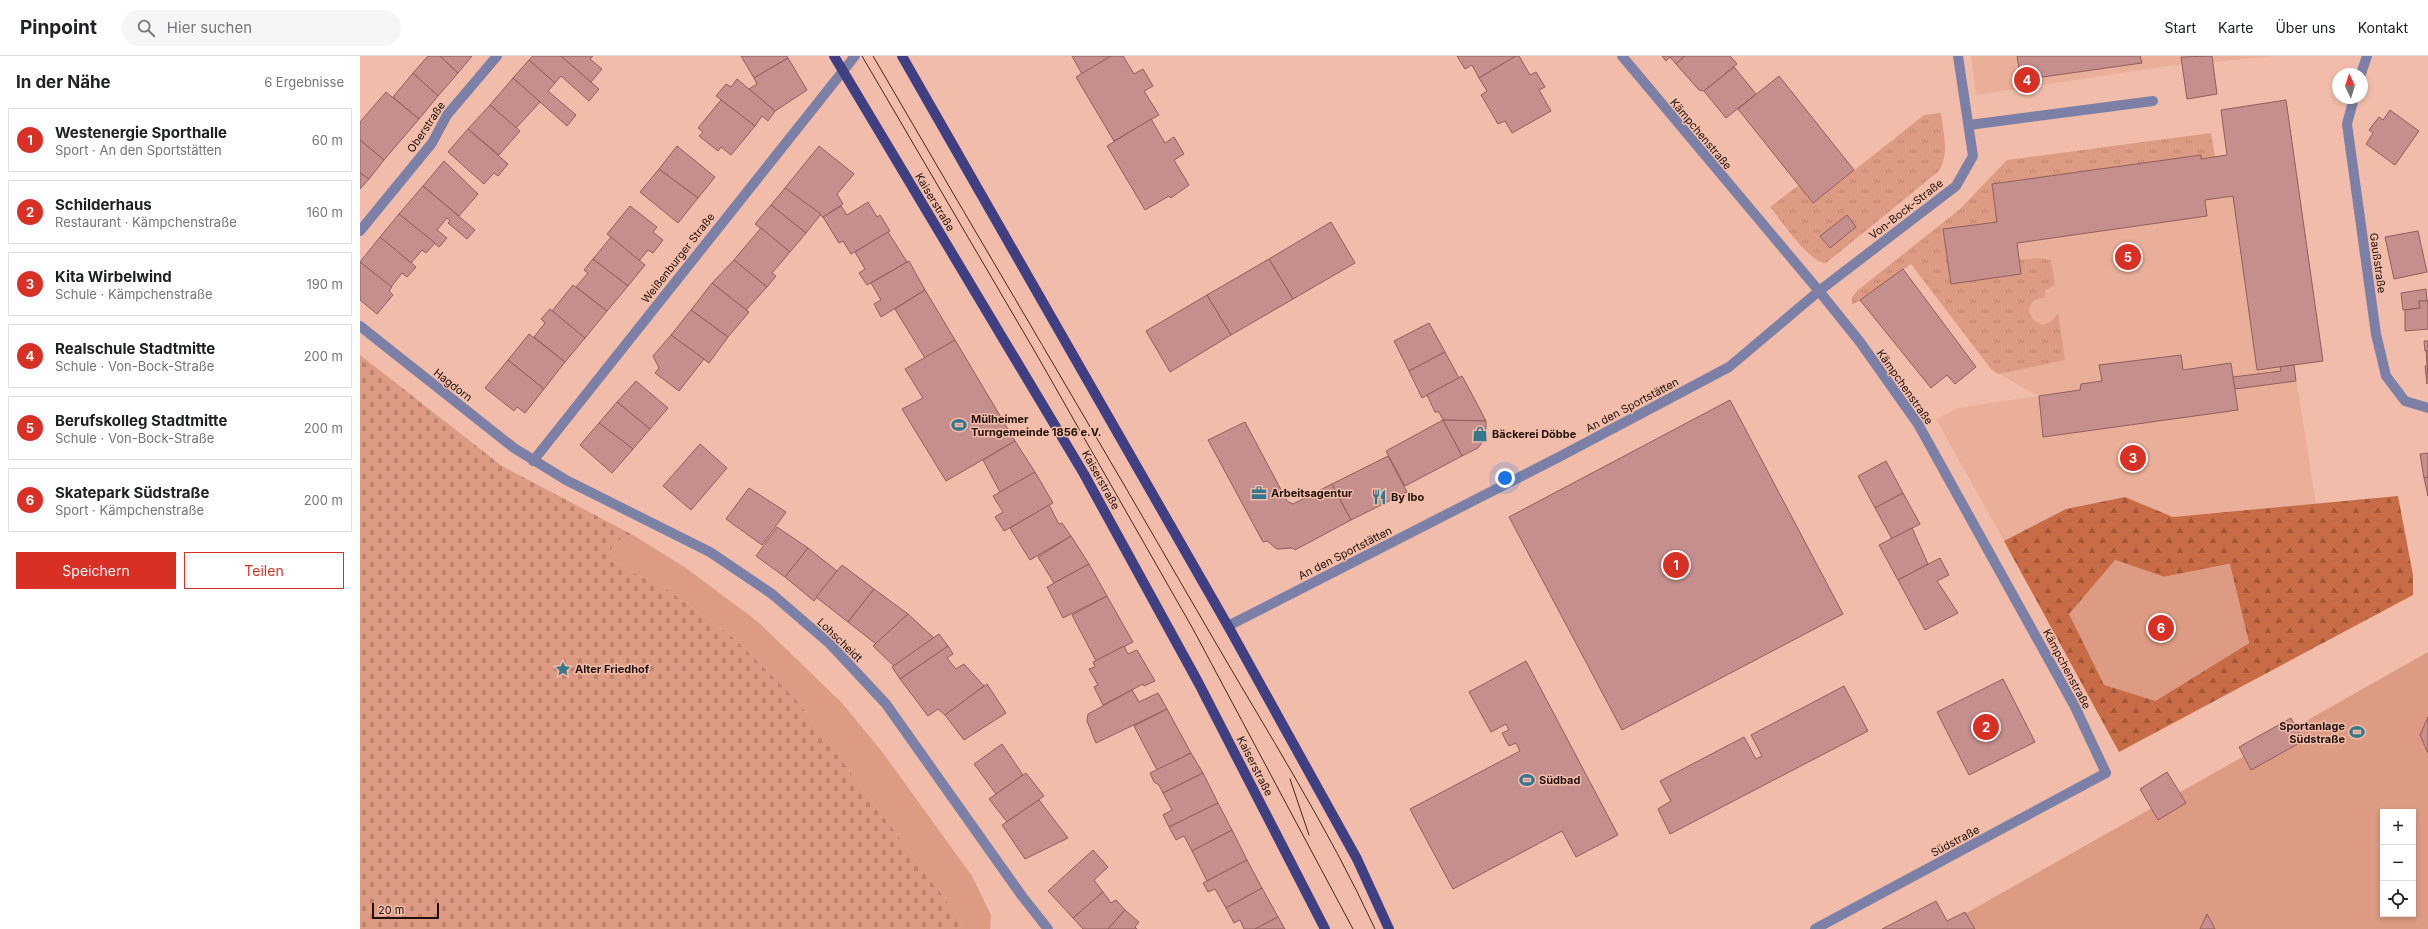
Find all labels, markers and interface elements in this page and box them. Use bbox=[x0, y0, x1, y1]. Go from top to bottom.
search box bbox=[121, 10, 401, 46]
text: Pinpoint bbox=[20, 16, 97, 39]
icon: search bbox=[135, 17, 157, 39]
text: Hier suchen bbox=[167, 18, 252, 37]
text: Start bbox=[2164, 19, 2196, 36]
text: Karte bbox=[2218, 19, 2253, 36]
text: Über uns bbox=[2275, 19, 2336, 36]
text: Kontakt bbox=[2358, 19, 2408, 36]
pin: 4 bbox=[2014, 65, 2040, 95]
north arrow bbox=[2332, 68, 2368, 104]
text: In der Nähe bbox=[16, 72, 111, 92]
text: 6 Ergebnisse bbox=[264, 74, 344, 90]
street label: Kämpchenstraße bbox=[1667, 96, 1735, 172]
street label: Oberstraße bbox=[404, 99, 448, 155]
text: Westenergie Sporthalle bbox=[55, 123, 227, 142]
text: 1 bbox=[27, 132, 33, 148]
text: 60 m bbox=[312, 132, 343, 148]
text: Sport · An den Sportstätten bbox=[55, 142, 222, 158]
street label: Kaiserstraße bbox=[912, 170, 958, 234]
street label: Von-Bock-Straße bbox=[1866, 176, 1946, 242]
text: Schilderhaus bbox=[55, 195, 152, 214]
text: 2 bbox=[26, 204, 34, 220]
text: 160 m bbox=[306, 204, 343, 220]
street label: Weißenburger Straße bbox=[638, 210, 718, 306]
text: Restaurant · Kämpchenstraße bbox=[55, 214, 237, 230]
street label: Gaußstraße bbox=[2367, 232, 2389, 294]
pin: 5 bbox=[2115, 242, 2141, 272]
text: Kita Wirbelwind bbox=[55, 267, 172, 286]
text: 3 bbox=[26, 276, 34, 292]
text: 190 m bbox=[306, 276, 343, 292]
text: Schule · Kämpchenstraße bbox=[55, 286, 213, 302]
text: Realschule Stadtmitte bbox=[55, 339, 215, 358]
street label: Kämpchenstraße bbox=[1874, 347, 1936, 427]
text: 4 bbox=[26, 348, 34, 364]
text: 200 m bbox=[304, 348, 343, 364]
text: Schule · Von-Bock-Straße bbox=[55, 358, 214, 374]
street label: Hagdorn bbox=[431, 366, 475, 404]
street label: An den Sportstätten bbox=[1583, 375, 1681, 435]
text: Berufskolleg Stadtmitte bbox=[55, 411, 227, 430]
place label: Mülheimer Turngemeinde 1856 e.V. bbox=[971, 412, 1102, 439]
sports icon: Mülheimer Turngemeinde 1856 e.V. bbox=[950, 416, 968, 434]
text: 5 bbox=[26, 420, 34, 436]
text: 200 m bbox=[304, 420, 343, 436]
shop icon: Bäckerei Döbbe bbox=[1471, 425, 1489, 443]
place label: Bäckerei Döbbe bbox=[1492, 427, 1577, 441]
text: Schule · Von-Bock-Straße bbox=[55, 430, 214, 446]
pin: 3 bbox=[2120, 443, 2146, 473]
street label: Kaiserstraße bbox=[1079, 448, 1123, 512]
your location bbox=[1495, 468, 1515, 488]
text: Skatepark Südstraße bbox=[55, 483, 209, 502]
office icon: Arbeitsagentur bbox=[1250, 484, 1268, 502]
place label: Arbeitsagentur bbox=[1271, 486, 1353, 500]
restaurant icon: By Ibo bbox=[1370, 488, 1388, 506]
place label: By Ibo bbox=[1391, 490, 1425, 504]
text: 6 bbox=[26, 492, 34, 508]
text: 200 m bbox=[304, 492, 343, 508]
text: Sport · Kämpchenstraße bbox=[55, 502, 204, 518]
street label: An den Sportstätten bbox=[1296, 523, 1394, 583]
pin: 1 bbox=[1663, 550, 1689, 580]
button: Speichern bbox=[16, 552, 176, 589]
button: Teilen bbox=[184, 552, 344, 589]
pin: 6 bbox=[2148, 613, 2174, 643]
street label: Lohscheidt bbox=[814, 615, 866, 665]
street label: Kämpchenstraße bbox=[2040, 627, 2094, 711]
place icon: Alter Friedhof bbox=[554, 660, 572, 678]
place label: Alter Friedhof bbox=[575, 662, 650, 676]
pin: 2 bbox=[1973, 712, 1999, 742]
place label: Sportanlage Südstraße bbox=[2279, 719, 2345, 746]
sports icon: Sportanlage Südstraße bbox=[2348, 723, 2366, 741]
street label: Kaiserstraße bbox=[1234, 734, 1276, 798]
sports icon: Südbad bbox=[1518, 771, 1536, 789]
place label: Südbad bbox=[1539, 773, 1580, 787]
map controls bbox=[2380, 809, 2416, 917]
button: + bbox=[2380, 809, 2416, 845]
street label: Südstraße bbox=[1928, 822, 1982, 860]
button: − bbox=[2380, 845, 2416, 881]
button: locate bbox=[2380, 881, 2416, 917]
scale bar bbox=[372, 901, 439, 920]
text: 20 m bbox=[378, 903, 404, 917]

